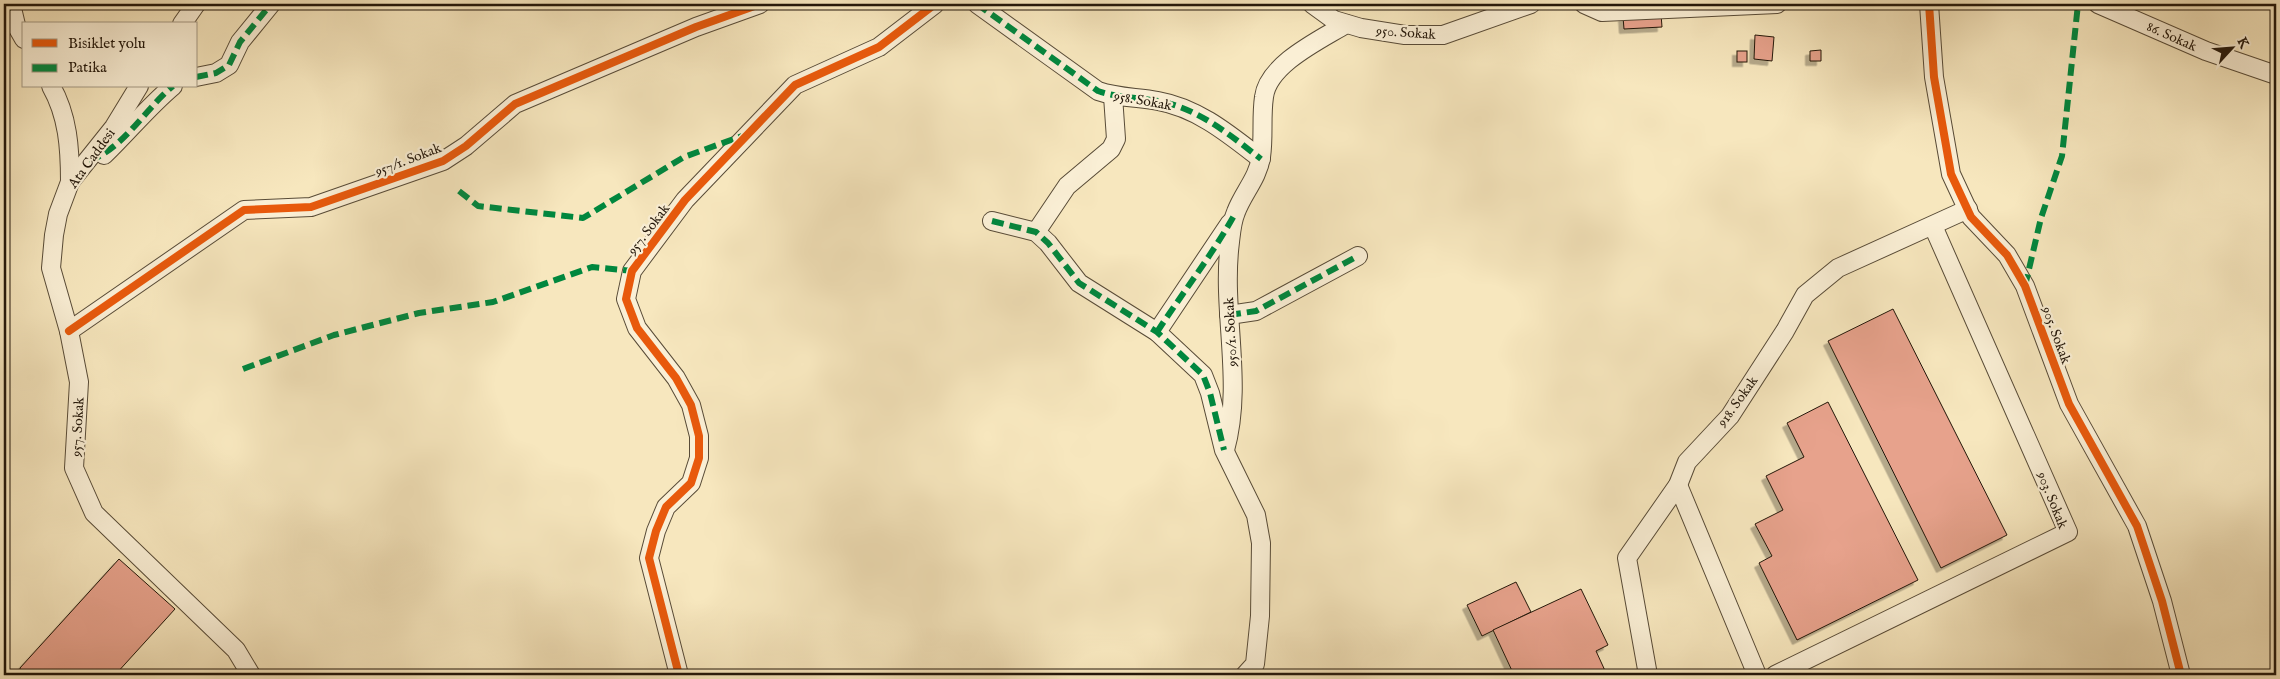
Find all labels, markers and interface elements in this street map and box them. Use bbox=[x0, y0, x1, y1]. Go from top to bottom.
street label: 86. Sokak bbox=[2144, 18, 2200, 56]
legend bbox=[22, 22, 198, 88]
street label: 950. Sokak bbox=[1374, 22, 1437, 44]
north arrow bbox=[2208, 22, 2258, 72]
text: Bisiklet yolu bbox=[68, 34, 146, 53]
text: K bbox=[2232, 34, 2253, 52]
text: Patika bbox=[68, 58, 107, 77]
street label: 958. Sokak bbox=[1112, 87, 1174, 115]
street label: Ata Caddesi bbox=[64, 125, 120, 193]
street label: 957/1. Sokak bbox=[372, 139, 444, 181]
street label: 957. Sokak bbox=[623, 200, 674, 260]
street label: 950/1. Sokak bbox=[1220, 296, 1242, 368]
street label: 905. Sokak bbox=[2037, 303, 2075, 367]
street label: 918. Sokak bbox=[1713, 372, 1763, 431]
street label: 957. Sokak bbox=[67, 396, 89, 458]
street label: 903. Sokak bbox=[2032, 468, 2072, 532]

